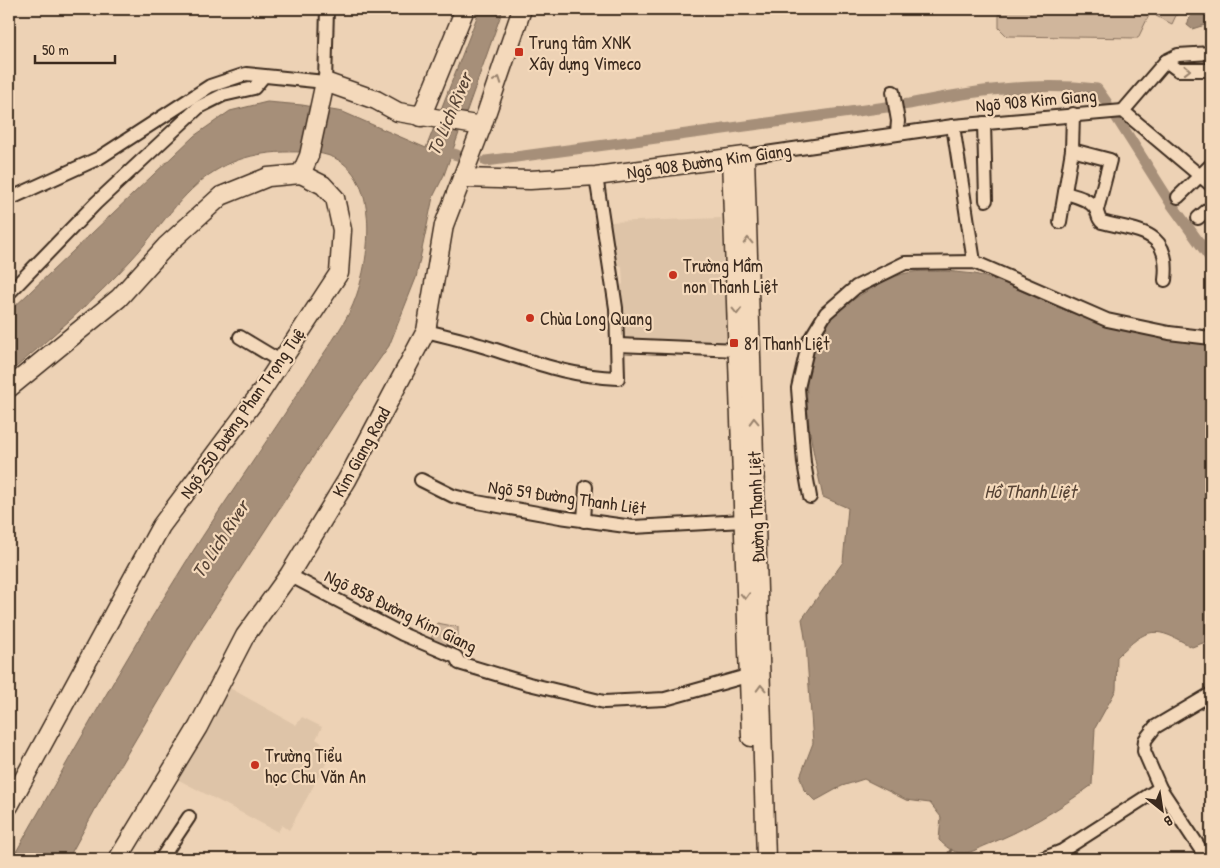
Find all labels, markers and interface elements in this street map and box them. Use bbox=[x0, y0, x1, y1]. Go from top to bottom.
place label: Trung tâm XNK Xây dựng Vimeco bbox=[529, 30, 641, 76]
scale bar bbox=[35, 32, 115, 64]
text: 50 m bbox=[42, 39, 69, 60]
marker: Trung tâm XNK Xây dựng Vimeco bbox=[513, 46, 525, 58]
one-way arrow bbox=[1184, 65, 1191, 75]
water label: To Lich River bbox=[420, 66, 479, 159]
one-way arrow bbox=[492, 77, 502, 85]
street label: Ngõ 908 Kim Giang bbox=[974, 82, 1098, 118]
street label: Ngõ 908 Đường Kim Giang bbox=[625, 137, 793, 185]
one-way arrow bbox=[743, 237, 753, 244]
place label: Trường Mầm non Thanh Liệt bbox=[683, 253, 778, 299]
marker: Trường Mầm non Thanh Liệt bbox=[667, 269, 679, 281]
place label: Chùa Long Quang bbox=[540, 306, 652, 331]
one-way arrow bbox=[732, 308, 742, 316]
marker: Chùa Long Quang bbox=[524, 312, 536, 324]
street label: Ngõ 250 Đường Phan Trọng Tuệ bbox=[174, 323, 310, 503]
place label: 81 Thanh Liệt bbox=[744, 331, 830, 356]
marker: 81 Thanh Liệt bbox=[728, 337, 740, 349]
street label: Kim Giang Road bbox=[326, 402, 396, 502]
one-way arrow bbox=[748, 416, 759, 424]
street label: Đường Thanh Liệt bbox=[742, 450, 770, 563]
street label: Ngõ 59 Đường Thanh Liệt bbox=[487, 474, 648, 521]
water label: Hồ Thanh Liệt bbox=[984, 478, 1078, 504]
water label: To Lich River bbox=[185, 493, 256, 583]
street label: Ngõ 858 Đường Kim Giang bbox=[321, 563, 481, 659]
one-way arrow bbox=[740, 592, 751, 600]
one-way arrow bbox=[756, 684, 766, 692]
place label: Trường Tiểu học Chu Văn An bbox=[265, 743, 366, 789]
marker: Trường Tiểu học Chu Văn An bbox=[249, 759, 261, 771]
north arrow bbox=[1138, 786, 1188, 836]
text: B bbox=[1161, 812, 1177, 832]

